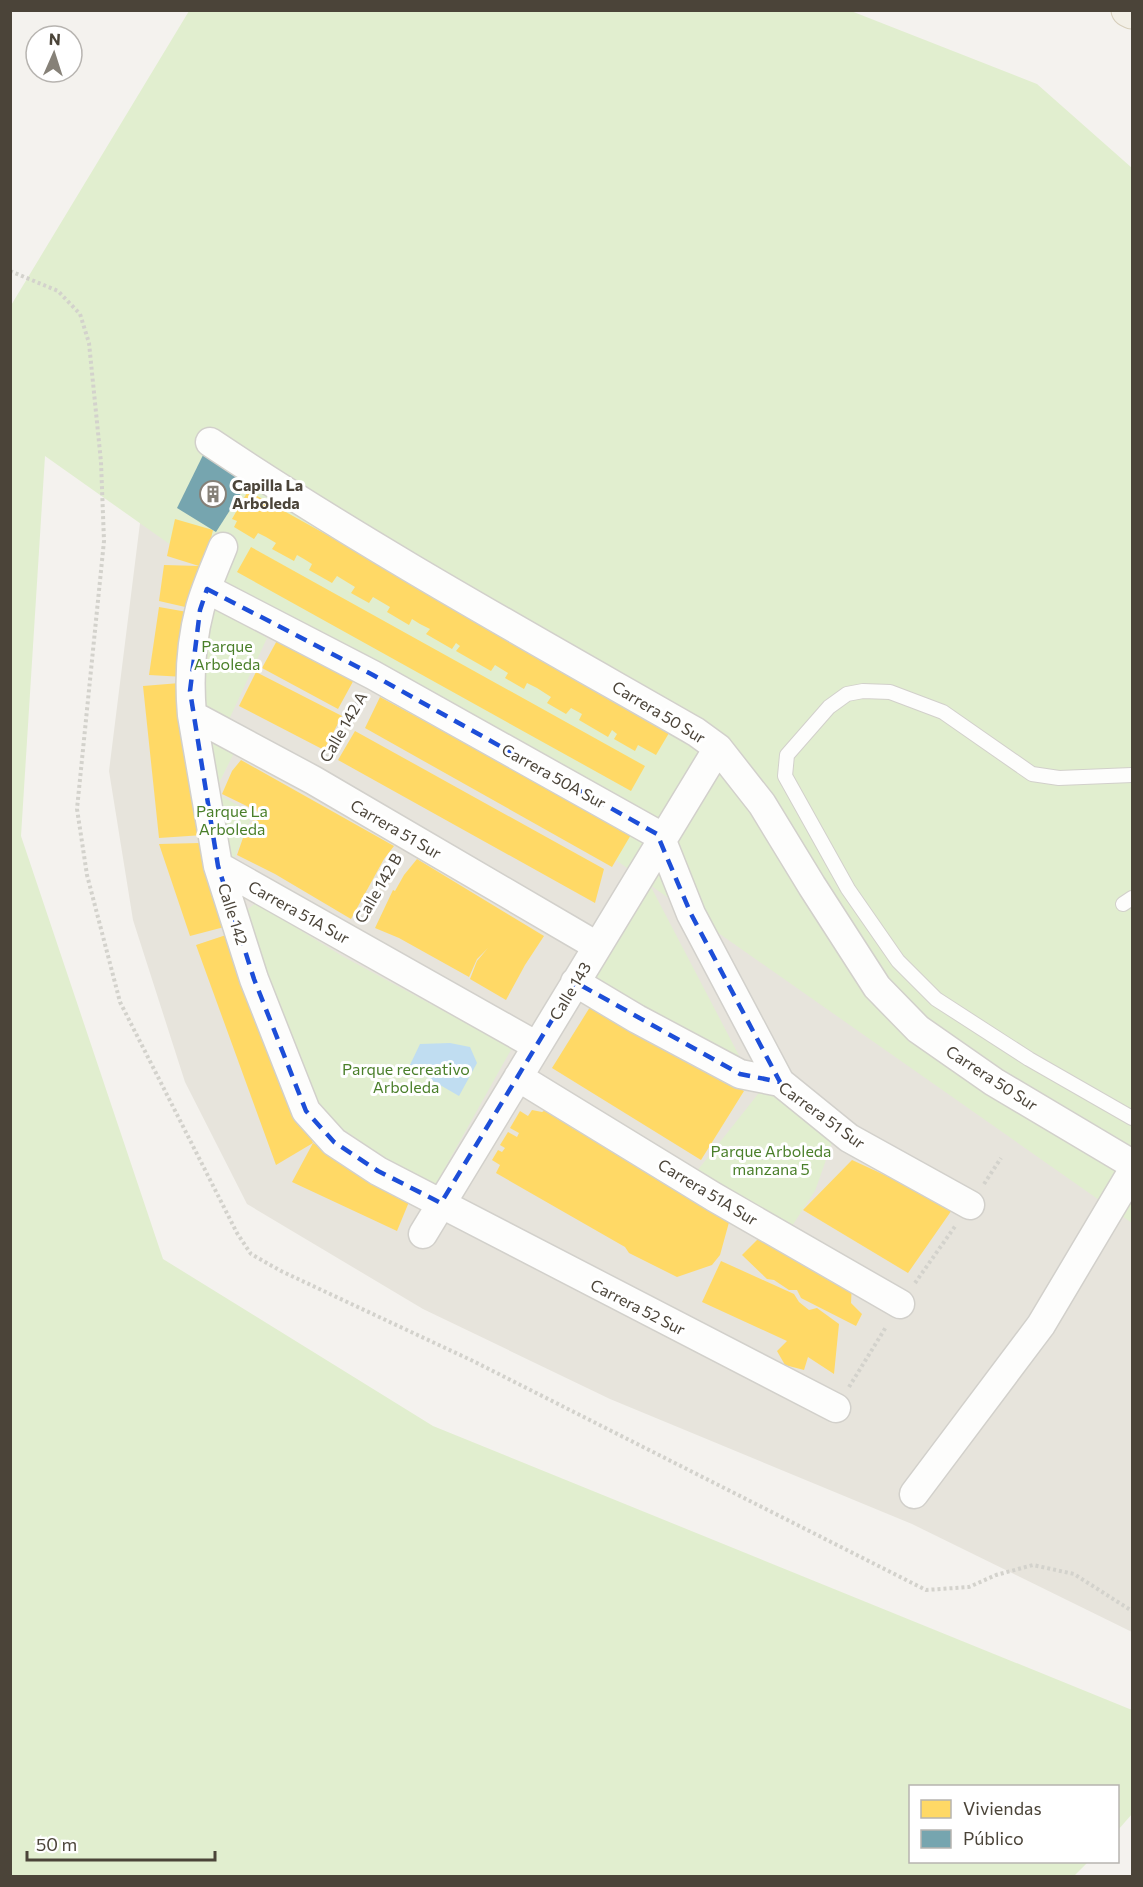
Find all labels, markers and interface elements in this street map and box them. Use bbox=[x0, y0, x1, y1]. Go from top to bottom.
north arrow bbox=[24, 24, 84, 84]
text: N bbox=[48, 29, 61, 48]
place label: Capilla La Arboleda bbox=[232, 475, 303, 512]
building icon: Capilla La Arboleda bbox=[198, 479, 228, 509]
park label: Parque Arboleda bbox=[194, 636, 260, 673]
street label: Carrera 50 Sur bbox=[609, 676, 710, 747]
street label: Calle 142 A bbox=[315, 688, 370, 765]
street label: Carrera 50A Sur bbox=[499, 739, 610, 812]
street label: Carrera 51 Sur bbox=[347, 795, 446, 863]
park label: Parque La Arboleda bbox=[196, 801, 268, 838]
street label: Calle 142 B bbox=[350, 849, 405, 926]
street label: Carrera 51A Sur bbox=[245, 876, 354, 948]
street label: Calle 142 bbox=[215, 880, 252, 947]
street label: Calle 143 bbox=[545, 958, 594, 1023]
street label: Carrera 50 Sur bbox=[943, 1041, 1042, 1115]
park label: Parque recreativo Arboleda bbox=[342, 1059, 470, 1096]
street label: Carrera 51 Sur bbox=[776, 1077, 870, 1153]
park label: Parque Arboleda manzana 5 bbox=[711, 1141, 831, 1178]
street label: Carrera 51A Sur bbox=[655, 1154, 762, 1229]
street label: Carrera 52 Sur bbox=[588, 1275, 689, 1339]
legend bbox=[909, 1785, 1119, 1863]
text: Viviendas bbox=[963, 1797, 1042, 1819]
scale bar bbox=[27, 1824, 214, 1862]
text: Público bbox=[963, 1827, 1024, 1849]
text: 50 m bbox=[36, 1833, 77, 1855]

